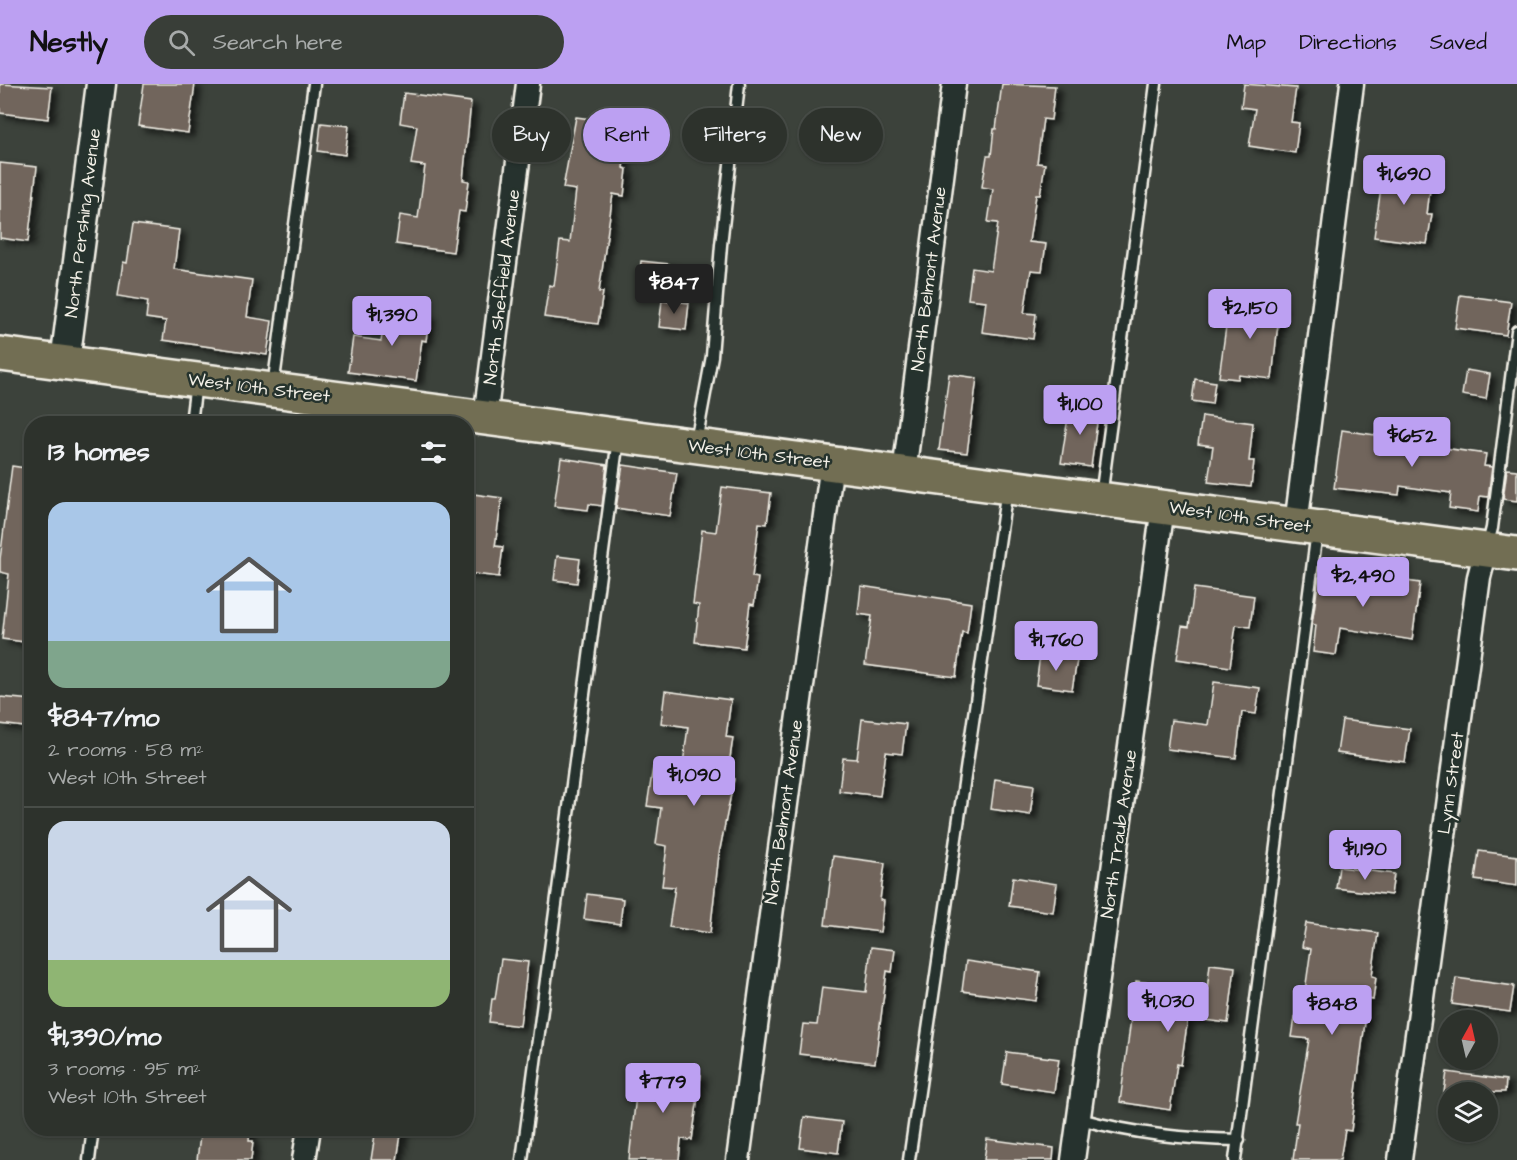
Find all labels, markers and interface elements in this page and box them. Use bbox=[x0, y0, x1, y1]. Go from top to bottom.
search box bbox=[144, 15, 564, 69]
text: Nestly bbox=[30, 23, 108, 62]
icon: search bbox=[165, 26, 198, 59]
text: Search here bbox=[213, 27, 343, 58]
text: Map bbox=[1226, 28, 1266, 57]
text: Directions bbox=[1299, 28, 1397, 57]
text: Saved bbox=[1430, 28, 1487, 57]
chip: Buy bbox=[492, 108, 571, 162]
chip: Rent bbox=[583, 108, 670, 162]
chip: Filters bbox=[682, 108, 787, 162]
chip: New bbox=[799, 108, 883, 162]
street label: North Pershing Avenue bbox=[59, 127, 108, 319]
pin: $1,690 bbox=[1355, 155, 1453, 206]
text: $1,690 bbox=[1377, 160, 1431, 188]
street label: North Belmont Avenue bbox=[905, 185, 953, 373]
street label: North Sheffield Avenue bbox=[478, 188, 526, 386]
pin: $847 bbox=[638, 264, 710, 315]
text: $847 bbox=[649, 269, 699, 297]
pin: $2,150 bbox=[1201, 289, 1299, 340]
text: $2,150 bbox=[1222, 294, 1278, 322]
pin: $1,390 bbox=[343, 296, 441, 347]
text: $1,390 bbox=[366, 301, 418, 329]
street label: West 10th Street bbox=[187, 367, 332, 409]
pin: $1,100 bbox=[1031, 385, 1129, 436]
text: $1,100 bbox=[1057, 390, 1103, 418]
pin: $652 bbox=[1376, 417, 1448, 468]
text: $652 bbox=[1387, 422, 1437, 450]
street label: West 10th Street bbox=[687, 433, 832, 475]
text: 13 homes bbox=[48, 434, 150, 470]
icon: filters bbox=[417, 436, 450, 469]
street label: West 10th Street bbox=[1168, 495, 1313, 539]
icon: home bbox=[195, 541, 303, 649]
pin: $2,490 bbox=[1314, 557, 1412, 608]
text: $2,490 bbox=[1331, 562, 1395, 590]
pin: $1,760 bbox=[1007, 621, 1105, 672]
text: $1,760 bbox=[1029, 626, 1083, 654]
text: $847/mo bbox=[48, 700, 160, 736]
street label: North Belmont Avenue bbox=[759, 718, 809, 906]
street label: Lynn Street bbox=[1431, 730, 1472, 836]
text: 2 rooms · 58 m² bbox=[48, 736, 204, 764]
street label: North Traub Avenue bbox=[1095, 748, 1143, 920]
pin: $1,090 bbox=[645, 756, 743, 807]
text: $1,090 bbox=[667, 761, 721, 789]
text: West 10th Street bbox=[48, 764, 207, 792]
pin: $1,190 bbox=[1316, 830, 1414, 881]
text: $1,190 bbox=[1343, 835, 1387, 863]
icon: home bbox=[195, 860, 303, 968]
pin: $1,030 bbox=[1119, 982, 1217, 1033]
pin: $848 bbox=[1296, 985, 1368, 1036]
text: $1,030 bbox=[1142, 987, 1194, 1015]
text: $848 bbox=[1307, 990, 1357, 1018]
north arrow bbox=[1438, 1010, 1498, 1070]
map controls bbox=[1438, 1010, 1498, 1142]
text: $1,390/mo bbox=[48, 1019, 162, 1055]
text: 3 rooms · 95 m² bbox=[48, 1055, 201, 1083]
pin: $779 bbox=[627, 1063, 699, 1114]
text: $779 bbox=[639, 1068, 687, 1096]
button: layers bbox=[1438, 1082, 1498, 1142]
text: West 10th Street bbox=[48, 1083, 207, 1111]

